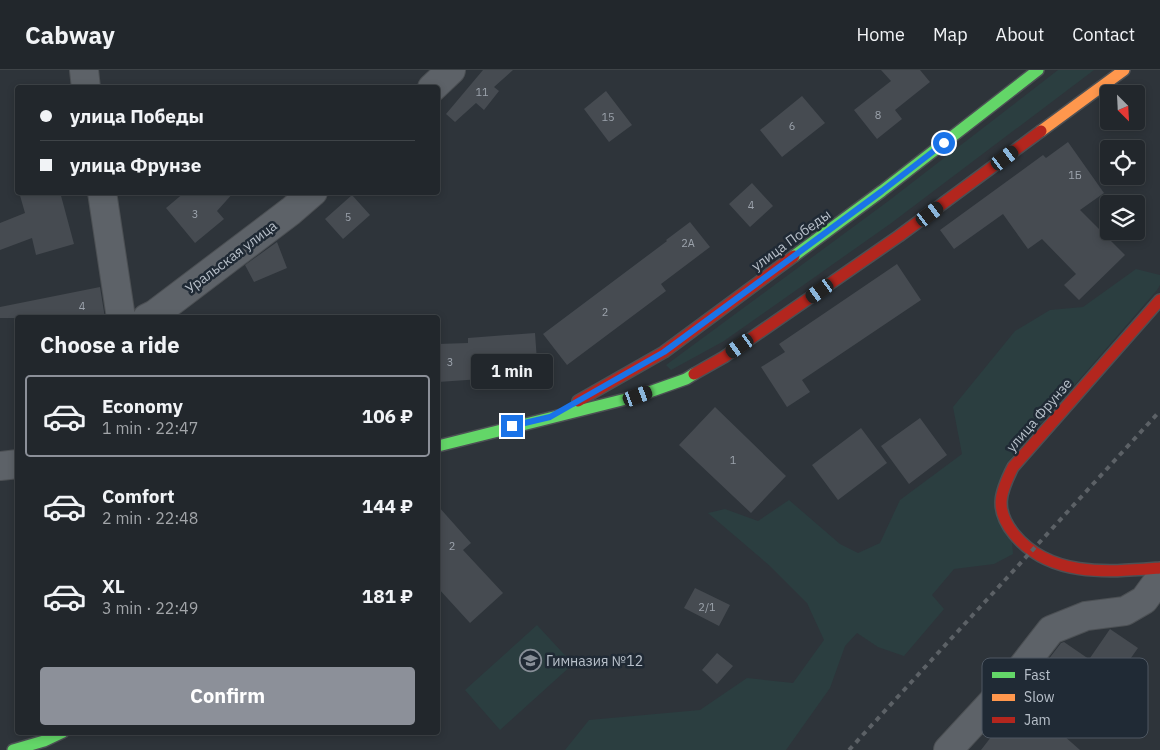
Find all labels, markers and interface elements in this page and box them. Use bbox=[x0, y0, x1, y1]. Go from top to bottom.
text: Cabway bbox=[25, 19, 115, 51]
text: Home bbox=[857, 23, 905, 46]
text: Map bbox=[933, 23, 968, 46]
text: About bbox=[996, 23, 1044, 46]
text: Contact bbox=[1072, 23, 1135, 46]
house number: 11 bbox=[475, 85, 489, 99]
north arrow bbox=[1100, 85, 1145, 130]
map controls bbox=[1100, 85, 1145, 240]
text: улица Победы bbox=[70, 104, 204, 128]
house number: 8 bbox=[875, 108, 881, 122]
house number: 15 bbox=[601, 110, 615, 124]
house number: 6 bbox=[789, 119, 795, 133]
route start bbox=[933, 132, 955, 154]
button: locate bbox=[1100, 140, 1145, 185]
car bbox=[988, 143, 1021, 173]
text: улица Фрунзе bbox=[70, 153, 201, 177]
house number: 1Б bbox=[1068, 168, 1082, 182]
button: layers bbox=[1100, 195, 1145, 240]
house number: 4 bbox=[748, 198, 755, 212]
car bbox=[913, 199, 946, 229]
street label: улица Победы bbox=[748, 205, 834, 275]
house number: 3 bbox=[192, 207, 198, 221]
house number: 5 bbox=[345, 210, 351, 224]
street label: Уральская улица bbox=[182, 216, 281, 297]
house number: 2А bbox=[681, 236, 695, 250]
car bbox=[803, 276, 836, 306]
house number: 4 bbox=[79, 299, 86, 313]
house number: 2 bbox=[602, 305, 608, 319]
text: Choose a ride bbox=[40, 330, 180, 359]
car bbox=[723, 331, 756, 361]
callout: 1 min bbox=[471, 354, 553, 388]
house number: 3 bbox=[447, 355, 453, 369]
text: 1 min bbox=[491, 361, 533, 381]
street label: улица Фрунзе bbox=[1002, 374, 1076, 456]
car bbox=[621, 384, 654, 408]
icon: car bbox=[42, 394, 87, 439]
text: Economy bbox=[102, 394, 183, 418]
text: 106 ₽ bbox=[362, 404, 413, 428]
route end bbox=[501, 415, 523, 437]
text: 1 min · 22:47 bbox=[102, 418, 198, 438]
house number: 1 bbox=[730, 453, 737, 467]
icon: car bbox=[42, 484, 87, 529]
text: Comfort bbox=[102, 484, 175, 508]
text: 144 ₽ bbox=[362, 494, 413, 518]
text: 2 min · 22:48 bbox=[102, 508, 198, 528]
house number: 2 bbox=[449, 539, 455, 553]
icon: car bbox=[42, 574, 87, 619]
text: XL bbox=[102, 574, 125, 598]
text: 181 ₽ bbox=[362, 584, 413, 608]
text: 3 min · 22:49 bbox=[102, 598, 198, 618]
house number: 2/1 bbox=[698, 600, 716, 614]
school or university icon: Гимназия №12 bbox=[518, 649, 542, 673]
place label: Гимназия №12 bbox=[546, 652, 643, 670]
legend bbox=[982, 658, 1148, 738]
text: Fast bbox=[1024, 666, 1050, 684]
button: Confirm bbox=[40, 667, 415, 725]
text: Slow bbox=[1024, 688, 1055, 706]
text: Jam bbox=[1024, 711, 1051, 729]

